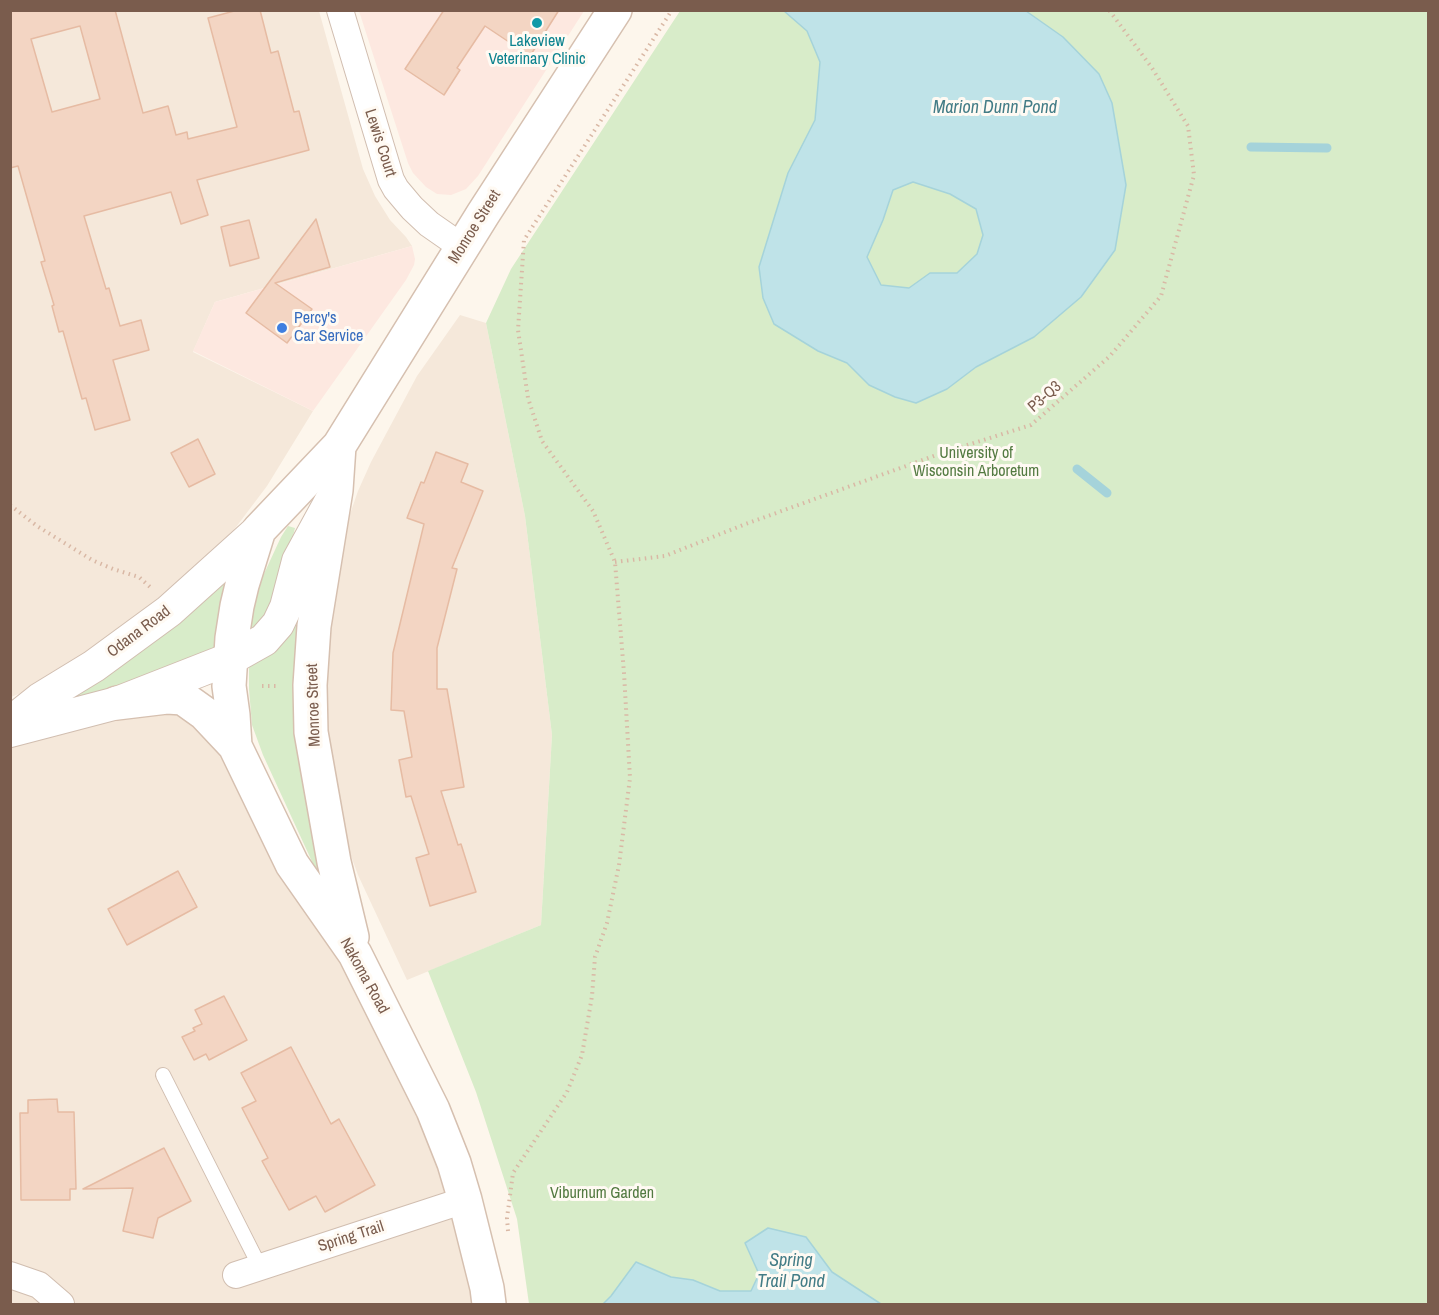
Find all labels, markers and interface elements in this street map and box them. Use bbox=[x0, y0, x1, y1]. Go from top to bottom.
marker: Lakeview Veterinary Clinic bbox=[530, 16, 544, 30]
place label: Lakeview Veterinary Clinic bbox=[489, 32, 585, 70]
water label: Marion Dunn Pond bbox=[933, 97, 1057, 119]
street label: Lewis Court bbox=[360, 107, 400, 179]
street label: Monroe Street bbox=[445, 187, 505, 267]
place label: Percy's Car Service bbox=[294, 309, 363, 347]
marker: Percy's Car Service bbox=[275, 321, 289, 335]
street label: P3-Q3 bbox=[1024, 377, 1066, 417]
park label: University of Wisconsin Arboretum bbox=[913, 444, 1039, 482]
street label: Odana Road bbox=[104, 602, 174, 662]
street label: Monroe Street bbox=[303, 663, 325, 747]
street label: Nakoma Road bbox=[335, 935, 393, 1017]
park label: Viburnum Garden bbox=[550, 1184, 654, 1204]
street label: Spring Trail bbox=[316, 1217, 386, 1257]
water label: Spring Trail Pond bbox=[757, 1250, 825, 1292]

